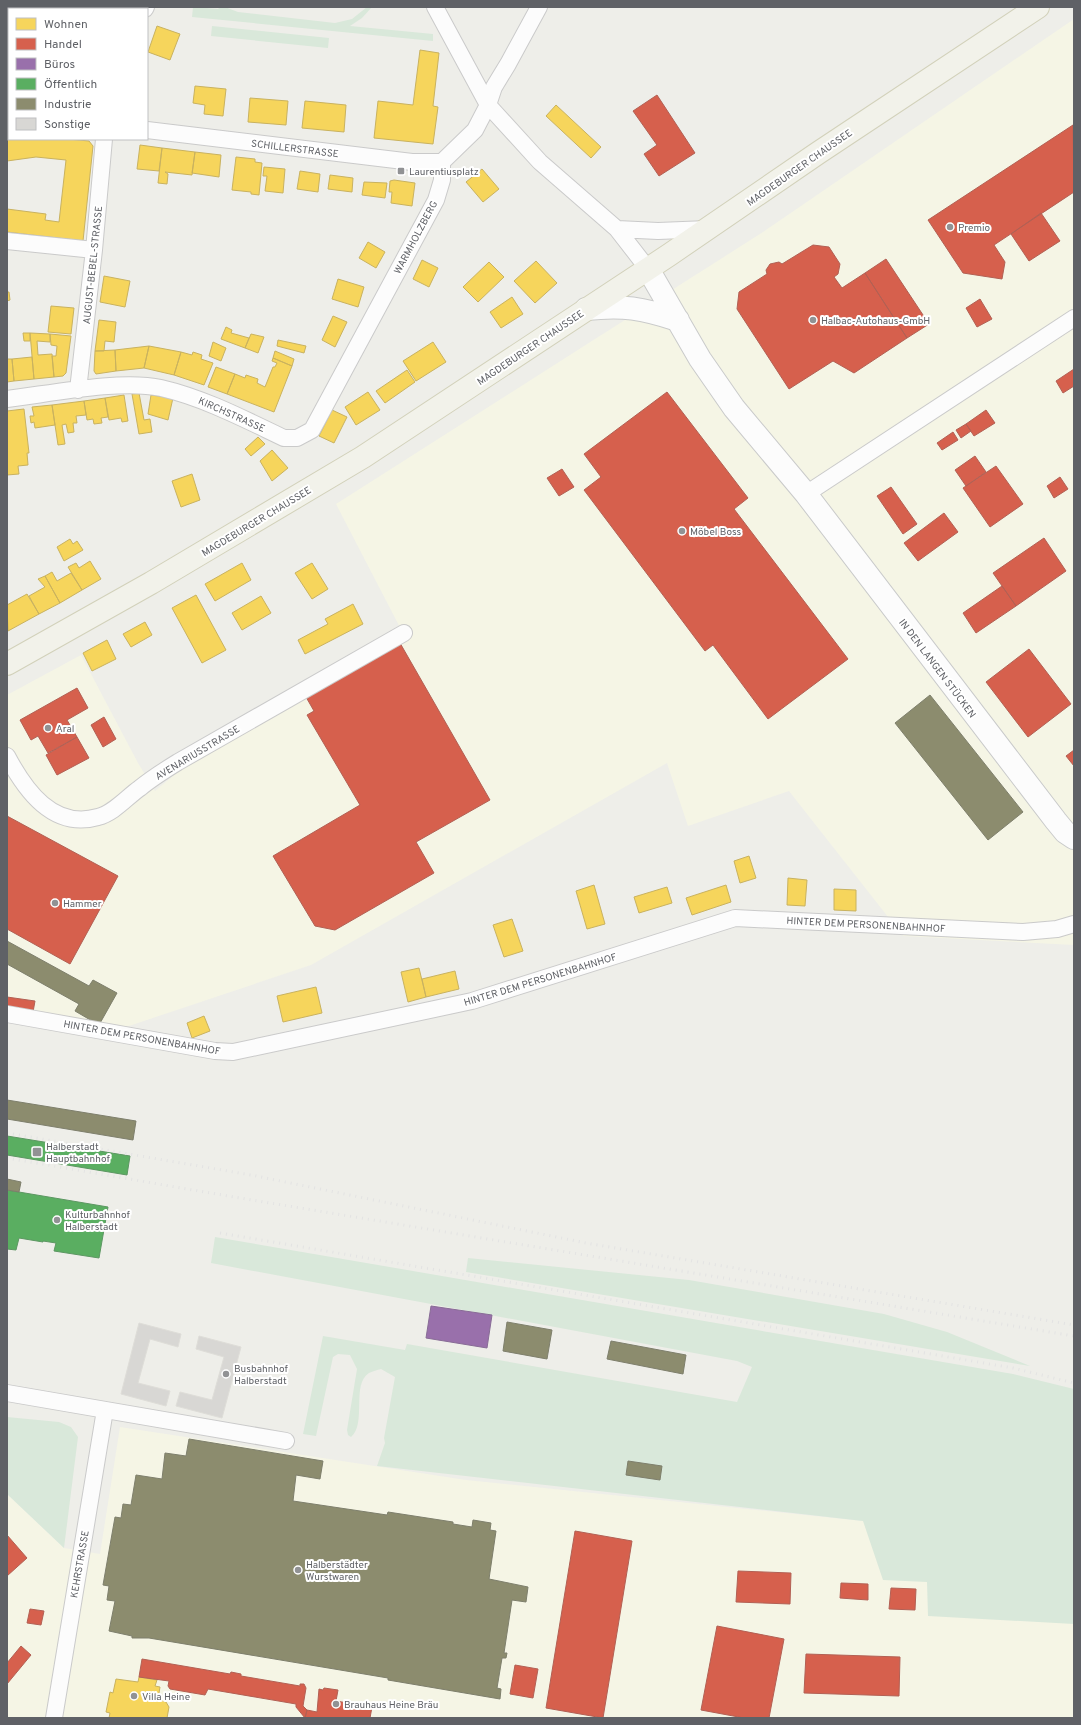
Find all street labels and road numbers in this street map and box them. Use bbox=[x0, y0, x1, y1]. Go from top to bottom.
street label: MAGDEBURGER CHAUSSEE bbox=[745, 127, 855, 210]
street label: SCHILLERSTRASSE bbox=[250, 138, 339, 161]
street label: WARMHOLZBERG bbox=[391, 199, 441, 277]
street label: AUGUST-BEBEL-STRASSE bbox=[81, 205, 106, 325]
street label: MAGDEBURGER CHAUSSEE bbox=[475, 308, 587, 389]
street label: KIRCHSTRASSE bbox=[196, 395, 267, 436]
street label: MAGDEBURGER CHAUSSEE bbox=[199, 484, 314, 560]
street label: IN DEN LANGEN STÜCKEN bbox=[895, 617, 978, 721]
street label: AVENARIUSSTRASSE bbox=[153, 723, 242, 784]
street label: HINTER DEM PERSONENBAHNHOF bbox=[786, 915, 946, 936]
street label: HINTER DEM PERSONENBAHNHOF bbox=[462, 951, 619, 1010]
street label: HINTER DEM PERSONENBAHNHOF bbox=[62, 1018, 222, 1059]
street label: KEHRSTRASSE bbox=[68, 1529, 93, 1599]

